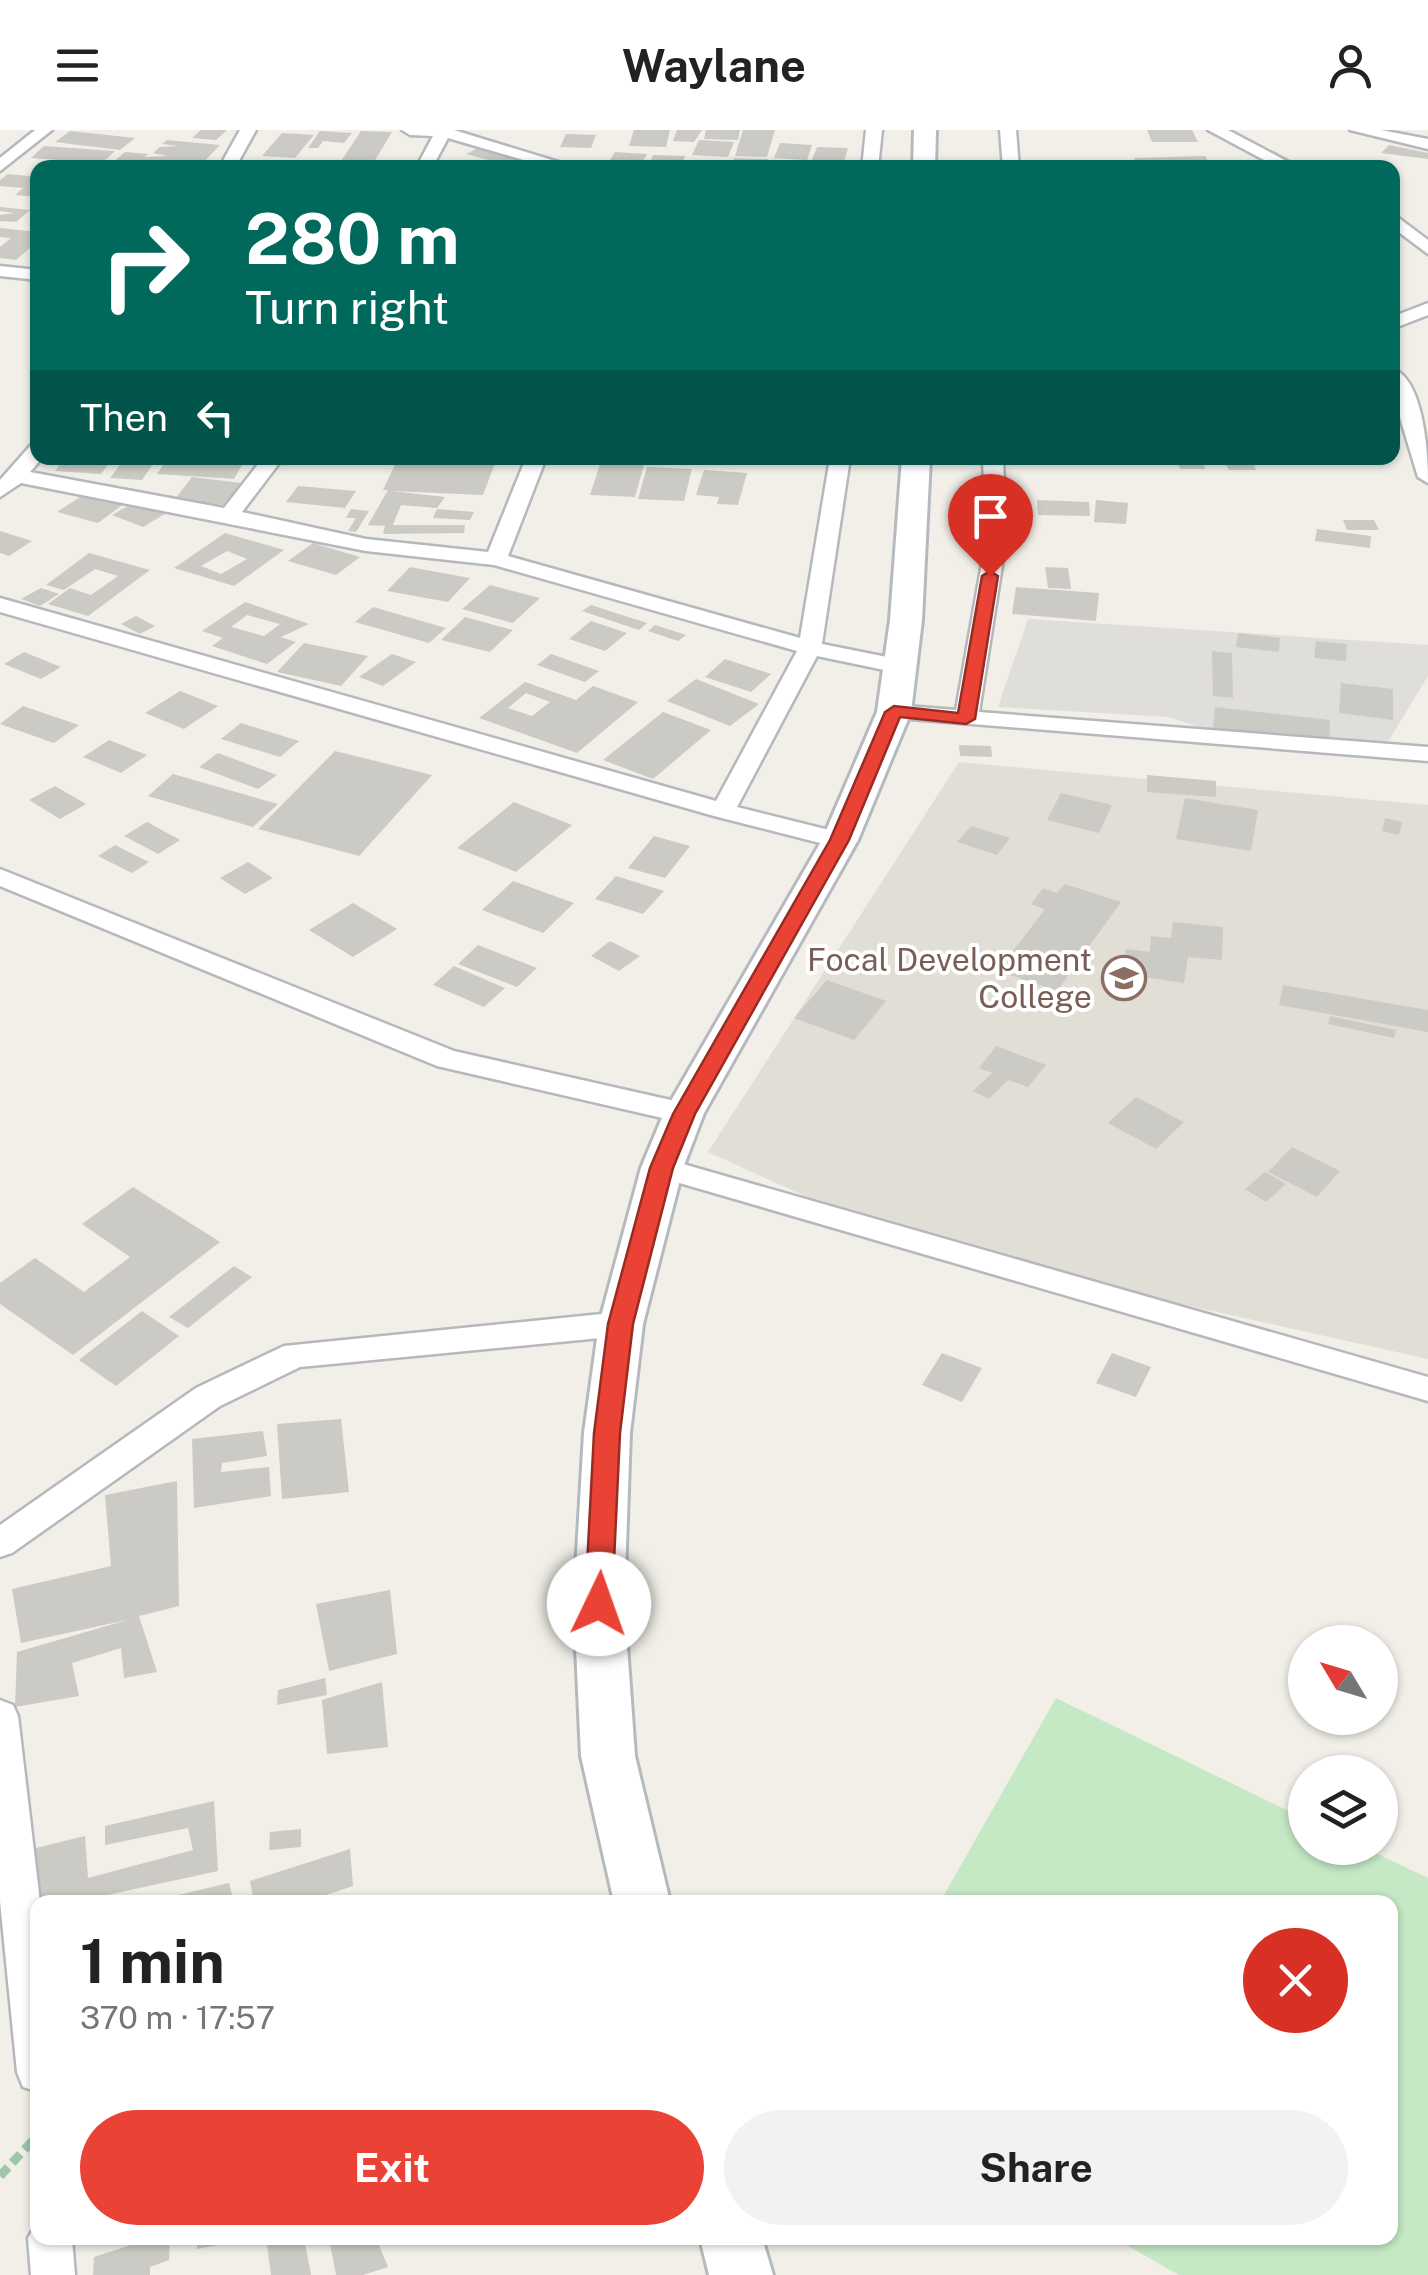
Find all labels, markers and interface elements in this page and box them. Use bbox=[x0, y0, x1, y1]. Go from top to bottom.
icon: menu bbox=[50, 38, 105, 93]
icon: person bbox=[1323, 38, 1378, 93]
text: Waylane bbox=[622, 39, 806, 92]
text: 280 m bbox=[245, 197, 460, 280]
icon: right bbox=[80, 200, 210, 330]
text: Turn right bbox=[245, 281, 449, 334]
icon: left bbox=[188, 390, 243, 445]
text: Then bbox=[80, 395, 168, 440]
pin bbox=[948, 474, 1033, 577]
icon: arrive bbox=[963, 489, 1018, 544]
place label: Focal Development College bbox=[807, 941, 1092, 1015]
school or university icon: Focal Development College bbox=[1101, 955, 1147, 1001]
position arrow bbox=[547, 1552, 651, 1656]
north arrow bbox=[1288, 1625, 1398, 1735]
map controls bbox=[1288, 1625, 1398, 1865]
button: layers bbox=[1288, 1755, 1398, 1865]
text: 1 min bbox=[80, 1926, 225, 1997]
button: close bbox=[1243, 1928, 1348, 2033]
text: 370 m · 17:57 bbox=[80, 1999, 275, 2036]
button: Exit bbox=[80, 2110, 704, 2225]
button: Share bbox=[724, 2110, 1348, 2225]

